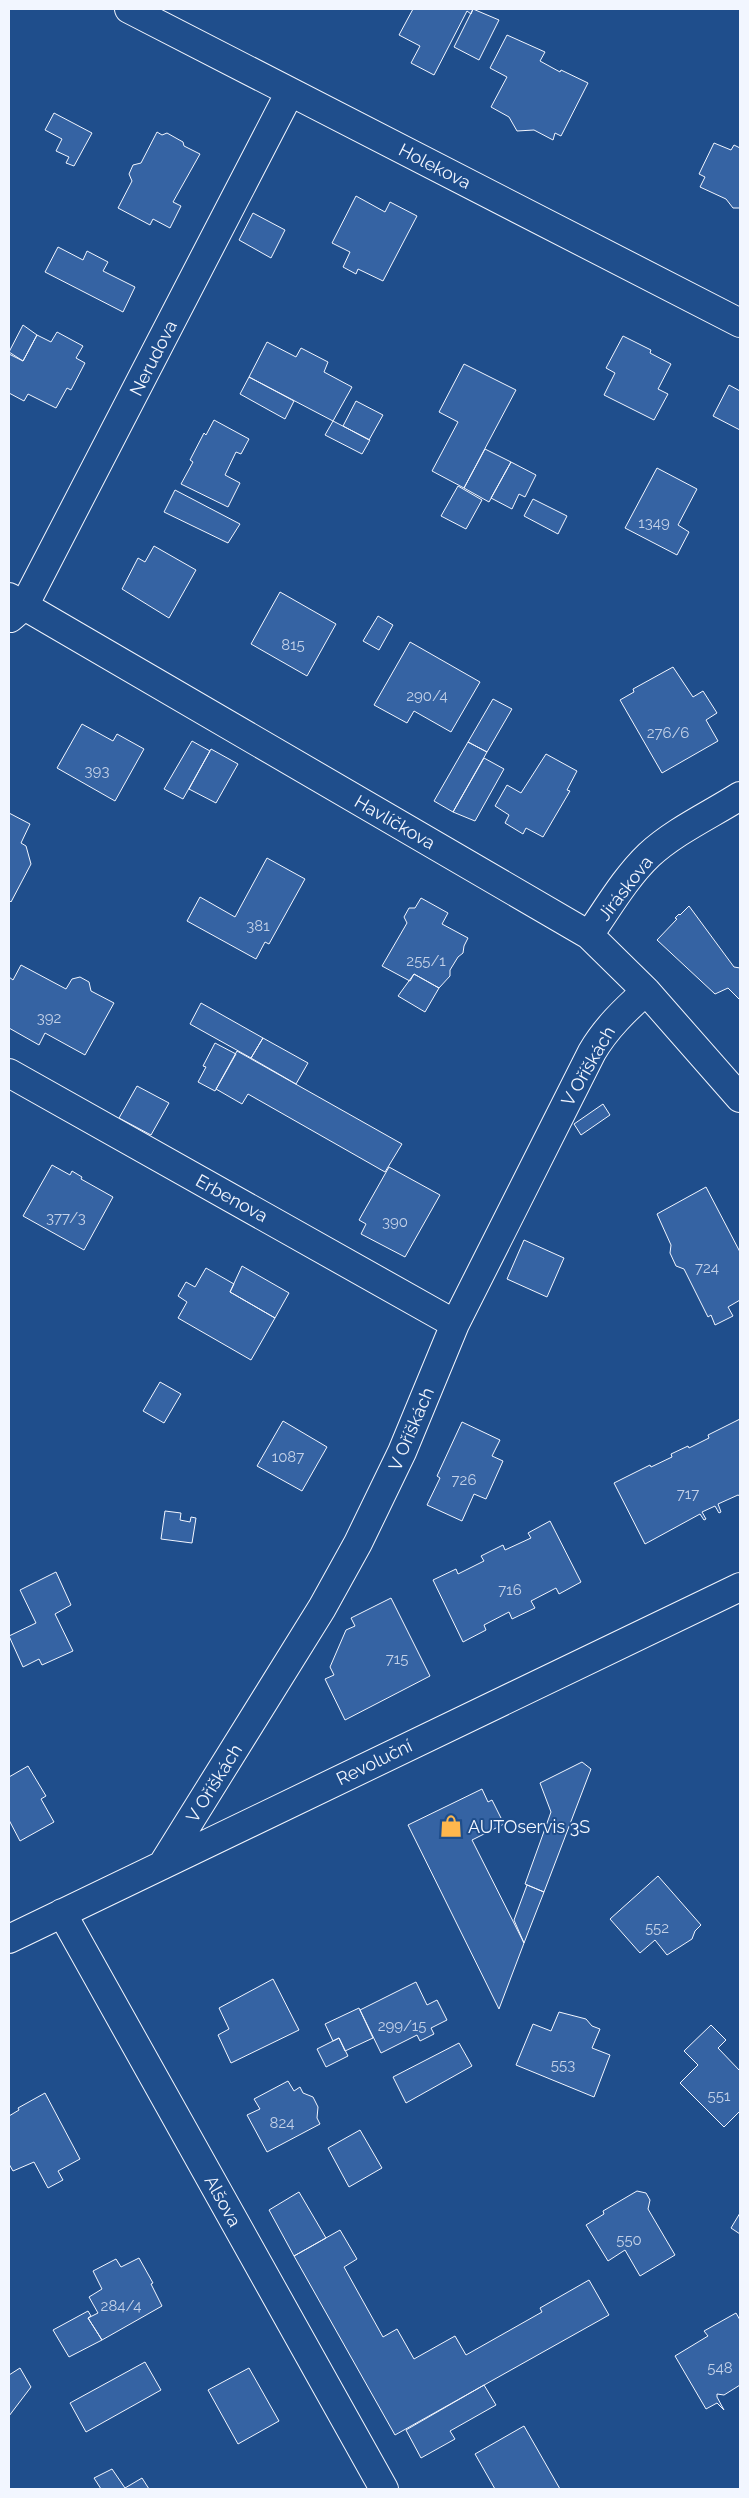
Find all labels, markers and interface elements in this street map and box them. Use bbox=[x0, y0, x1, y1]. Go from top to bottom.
street label: Holekova bbox=[396, 139, 474, 193]
street label: Nerudova bbox=[125, 317, 181, 399]
house number: 1349 bbox=[638, 514, 670, 532]
house number: 815 bbox=[281, 636, 305, 654]
house number: 290/4 bbox=[406, 687, 448, 705]
house number: 276/6 bbox=[647, 724, 689, 742]
house number: 393 bbox=[85, 762, 109, 780]
street label: Havlíčkova bbox=[351, 791, 439, 853]
street label: Jiráskova bbox=[593, 852, 657, 924]
house number: 381 bbox=[246, 917, 270, 935]
house number: 255/1 bbox=[406, 952, 446, 970]
house number: 392 bbox=[37, 1009, 61, 1027]
street label: V Oříškách bbox=[557, 1023, 619, 1109]
street label: Erbenova bbox=[192, 1170, 272, 1226]
house number: 377/3 bbox=[46, 1209, 86, 1227]
house number: 390 bbox=[382, 1213, 408, 1231]
house number: 724 bbox=[695, 1259, 719, 1277]
street label: V Oříškách bbox=[384, 1384, 438, 1474]
house number: 1087 bbox=[272, 1448, 304, 1466]
house number: 726 bbox=[452, 1471, 476, 1489]
house number: 717 bbox=[677, 1485, 699, 1503]
house number: 716 bbox=[498, 1581, 522, 1599]
house number: 715 bbox=[386, 1650, 408, 1668]
street label: Revoluční bbox=[333, 1735, 415, 1789]
street label: V Oříškách bbox=[182, 1740, 246, 1826]
shop icon: AUTOservis 3S bbox=[438, 1813, 464, 1839]
place label: AUTOservis 3S bbox=[468, 1816, 590, 1837]
house number: 552 bbox=[645, 1919, 669, 1937]
house number: 299/15 bbox=[378, 2017, 426, 2035]
house number: 553 bbox=[551, 2056, 575, 2074]
house number: 551 bbox=[708, 2087, 731, 2105]
house number: 824 bbox=[270, 2114, 294, 2132]
street label: Alšova bbox=[200, 2172, 246, 2230]
house number: 550 bbox=[616, 2231, 642, 2249]
house number: 284/4 bbox=[101, 2297, 141, 2315]
house number: 548 bbox=[707, 2359, 733, 2377]

